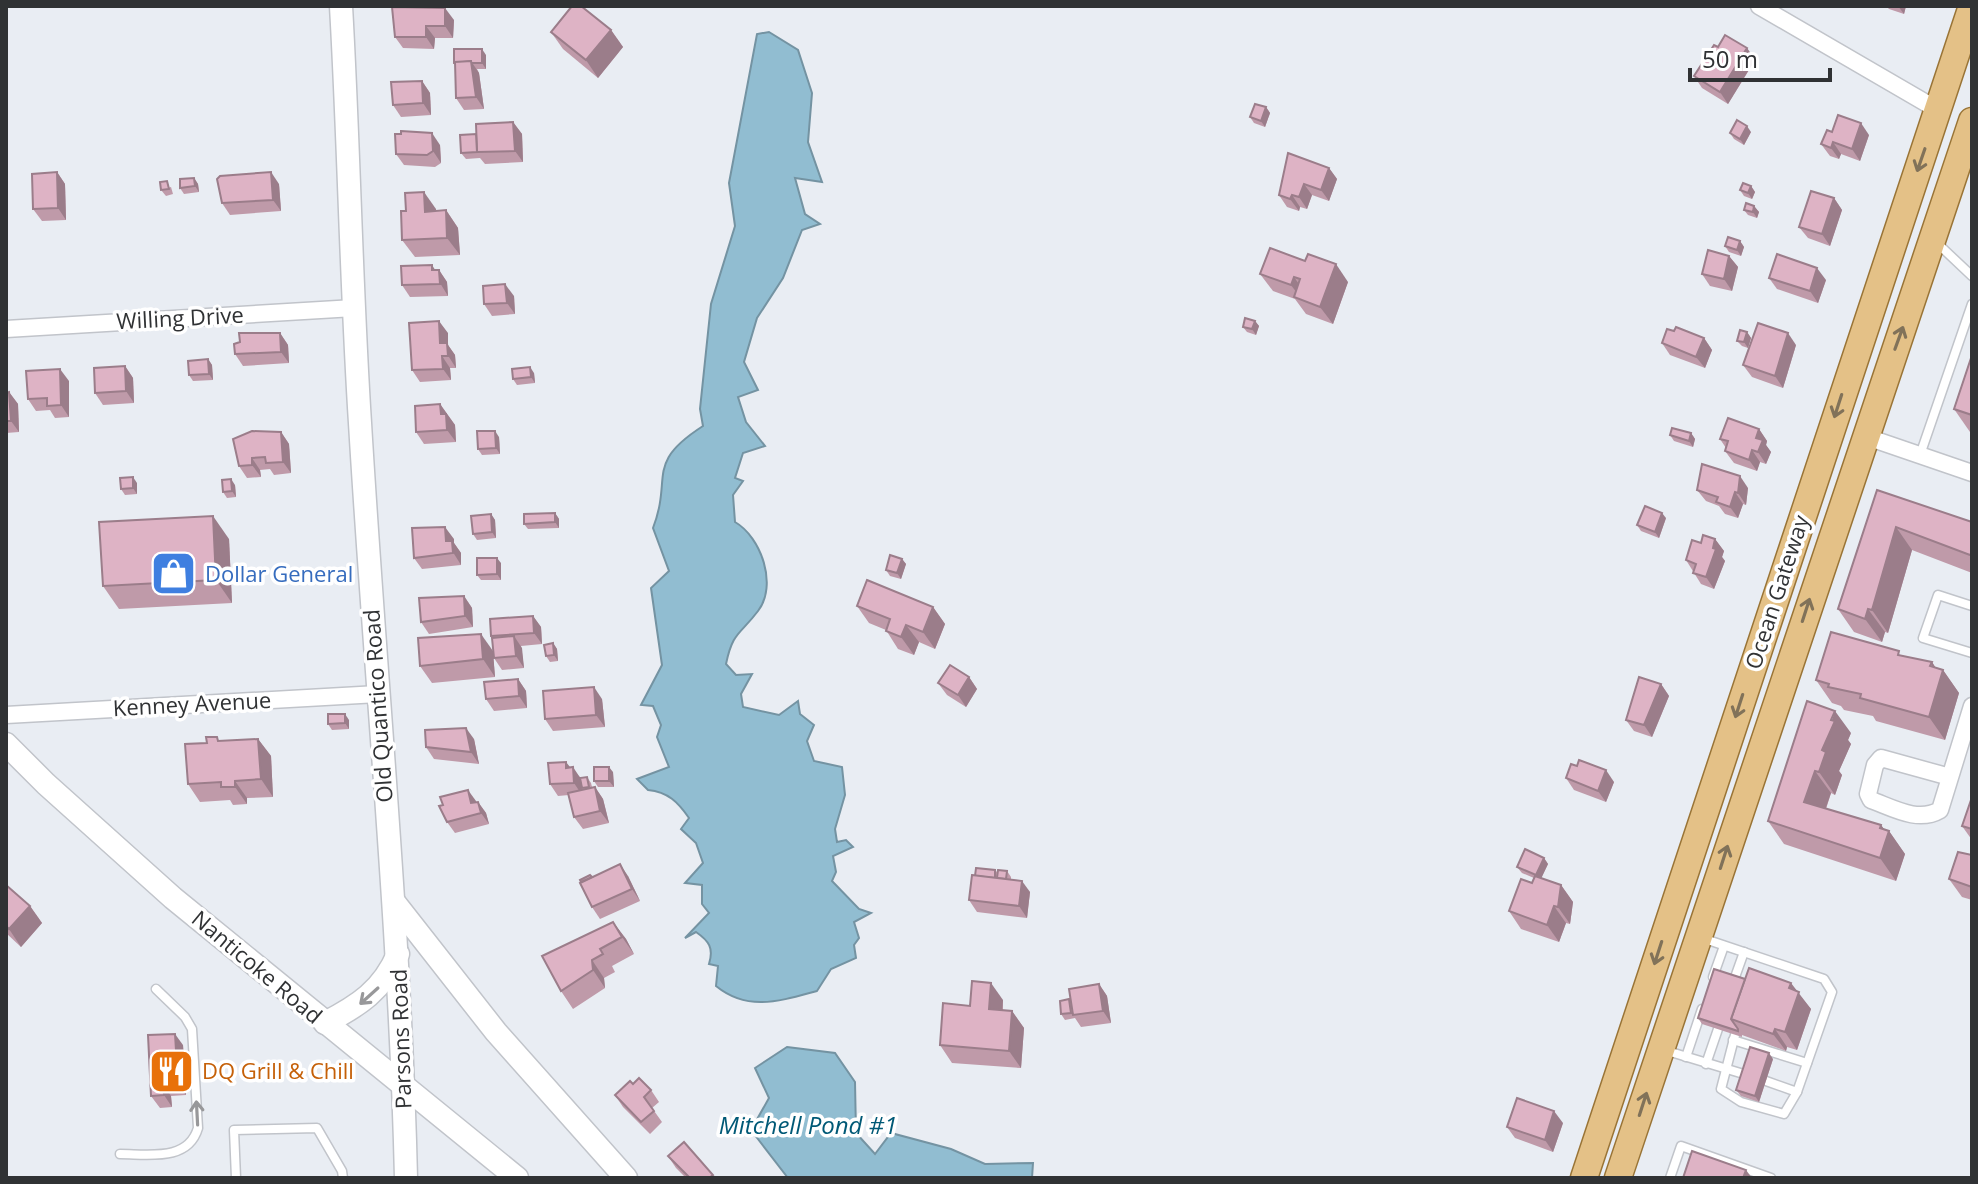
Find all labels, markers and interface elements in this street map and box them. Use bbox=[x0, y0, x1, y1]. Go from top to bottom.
scale bar bbox=[1690, 32, 1830, 82]
text: 50 m bbox=[1702, 42, 1758, 75]
one-way arrow bbox=[1912, 147, 1927, 172]
street label: Willing Drive bbox=[115, 299, 244, 335]
one-way arrow bbox=[1893, 326, 1907, 351]
one-way arrow bbox=[1830, 393, 1844, 418]
street label: Ocean Gateway bbox=[1737, 510, 1815, 672]
shop icon: Dollar General bbox=[150, 550, 198, 598]
place label: Dollar General bbox=[205, 558, 353, 588]
one-way arrow bbox=[1800, 598, 1815, 623]
street label: Old Quantico Road bbox=[355, 608, 399, 804]
street label: Kenney Avenue bbox=[112, 684, 272, 722]
one-way arrow bbox=[1731, 694, 1746, 719]
one-way arrow bbox=[1718, 845, 1733, 870]
street label: Nanticoke Road bbox=[186, 903, 329, 1030]
one-way arrow bbox=[1650, 940, 1665, 966]
street label: Parsons Road bbox=[383, 968, 417, 1110]
one-way arrow bbox=[359, 986, 379, 1005]
restaurant icon: DQ Grill & Chill bbox=[147, 1047, 195, 1095]
place label: DQ Grill & Chill bbox=[202, 1055, 354, 1085]
one-way arrow bbox=[1636, 1092, 1651, 1117]
one-way arrow bbox=[190, 1100, 205, 1127]
water label: Mitchell Pond #1 bbox=[719, 1108, 897, 1141]

